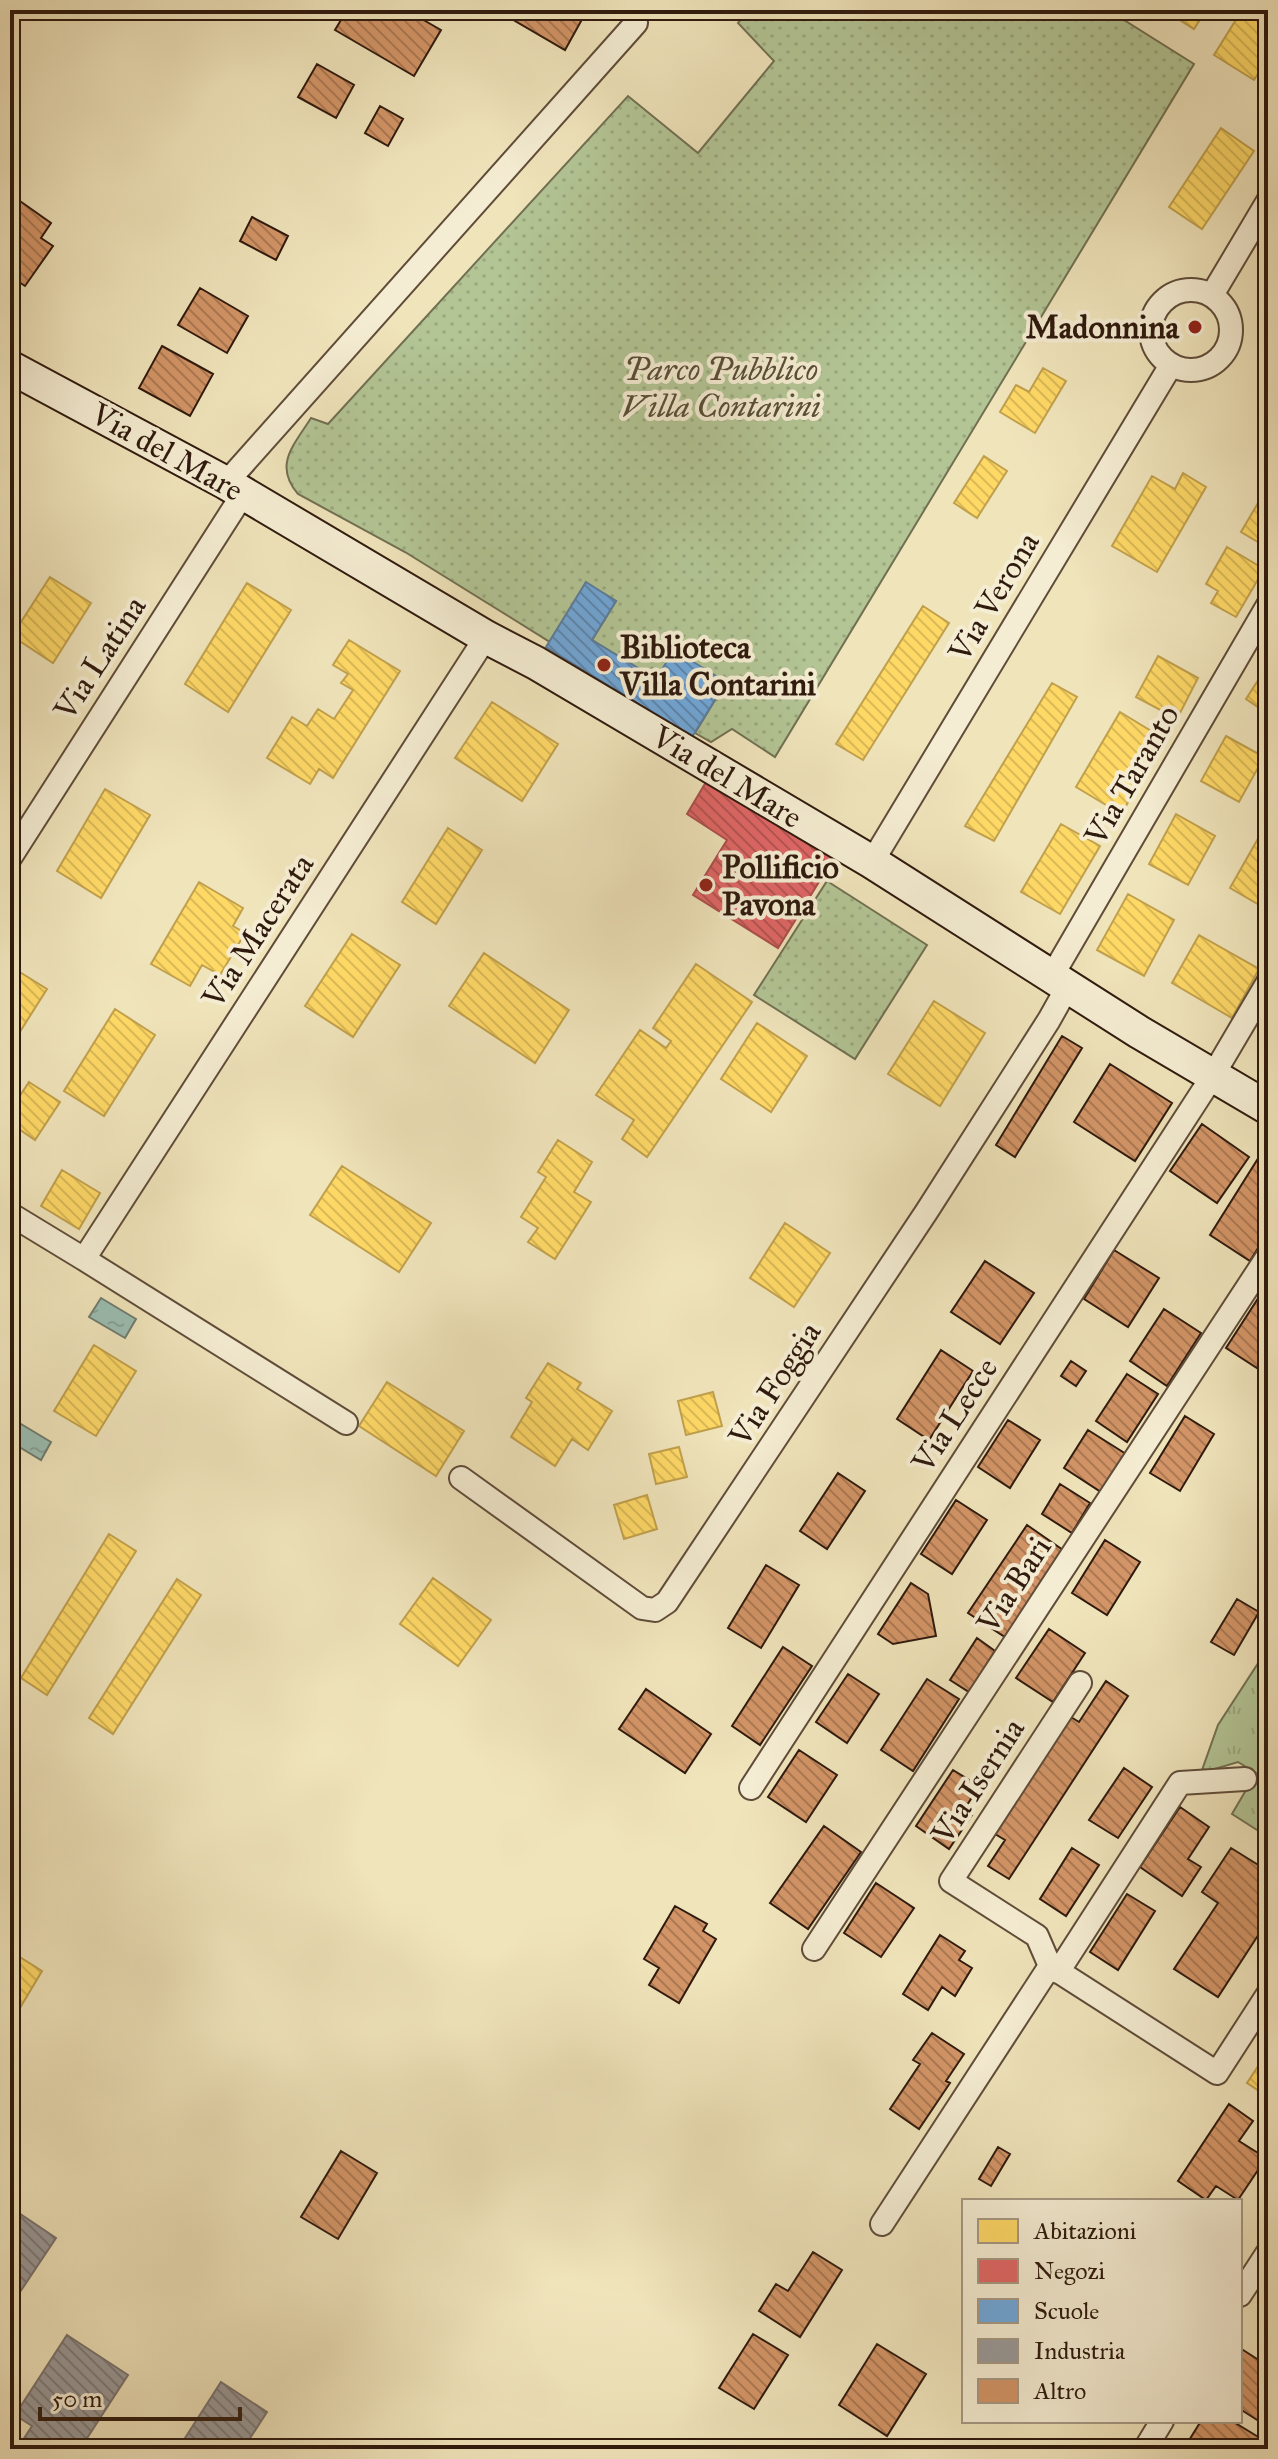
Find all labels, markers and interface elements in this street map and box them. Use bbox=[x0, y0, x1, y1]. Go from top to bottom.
place label: Madonnina bbox=[1026, 308, 1180, 347]
marker: Madonnina bbox=[1186, 318, 1204, 336]
park label: Parco Pubblico Villa Contarini bbox=[621, 350, 821, 426]
street label: Via del Mare bbox=[83, 394, 250, 510]
street label: Via Verona bbox=[940, 525, 1048, 670]
street label: Via Latina bbox=[45, 588, 155, 728]
place label: Biblioteca Villa Contarini bbox=[619, 628, 816, 704]
marker: Biblioteca Villa Contarini bbox=[595, 656, 613, 674]
street label: Via Taranto bbox=[1076, 698, 1188, 853]
street label: Via del Mare bbox=[644, 717, 809, 837]
street label: Via Macerata bbox=[193, 847, 322, 1016]
place label: Pollificio Pavona bbox=[722, 848, 839, 924]
marker: Pollificio Pavona bbox=[697, 876, 715, 894]
street label: Via Foggia bbox=[720, 1314, 830, 1454]
street label: Via Lecce bbox=[903, 1350, 1006, 1480]
street label: Via Bari bbox=[968, 1529, 1060, 1641]
street label: Via Isernia bbox=[923, 1711, 1033, 1852]
legend bbox=[962, 2199, 1242, 2423]
text: Abitazioni bbox=[1033, 2216, 1137, 2246]
text: Negozi bbox=[1034, 2256, 1106, 2286]
text: Scuole bbox=[1034, 2296, 1099, 2326]
text: Industria bbox=[1034, 2336, 1126, 2366]
scale bar bbox=[40, 2371, 240, 2421]
text: Altro bbox=[1033, 2376, 1086, 2406]
text: 50 m bbox=[52, 2384, 102, 2414]

